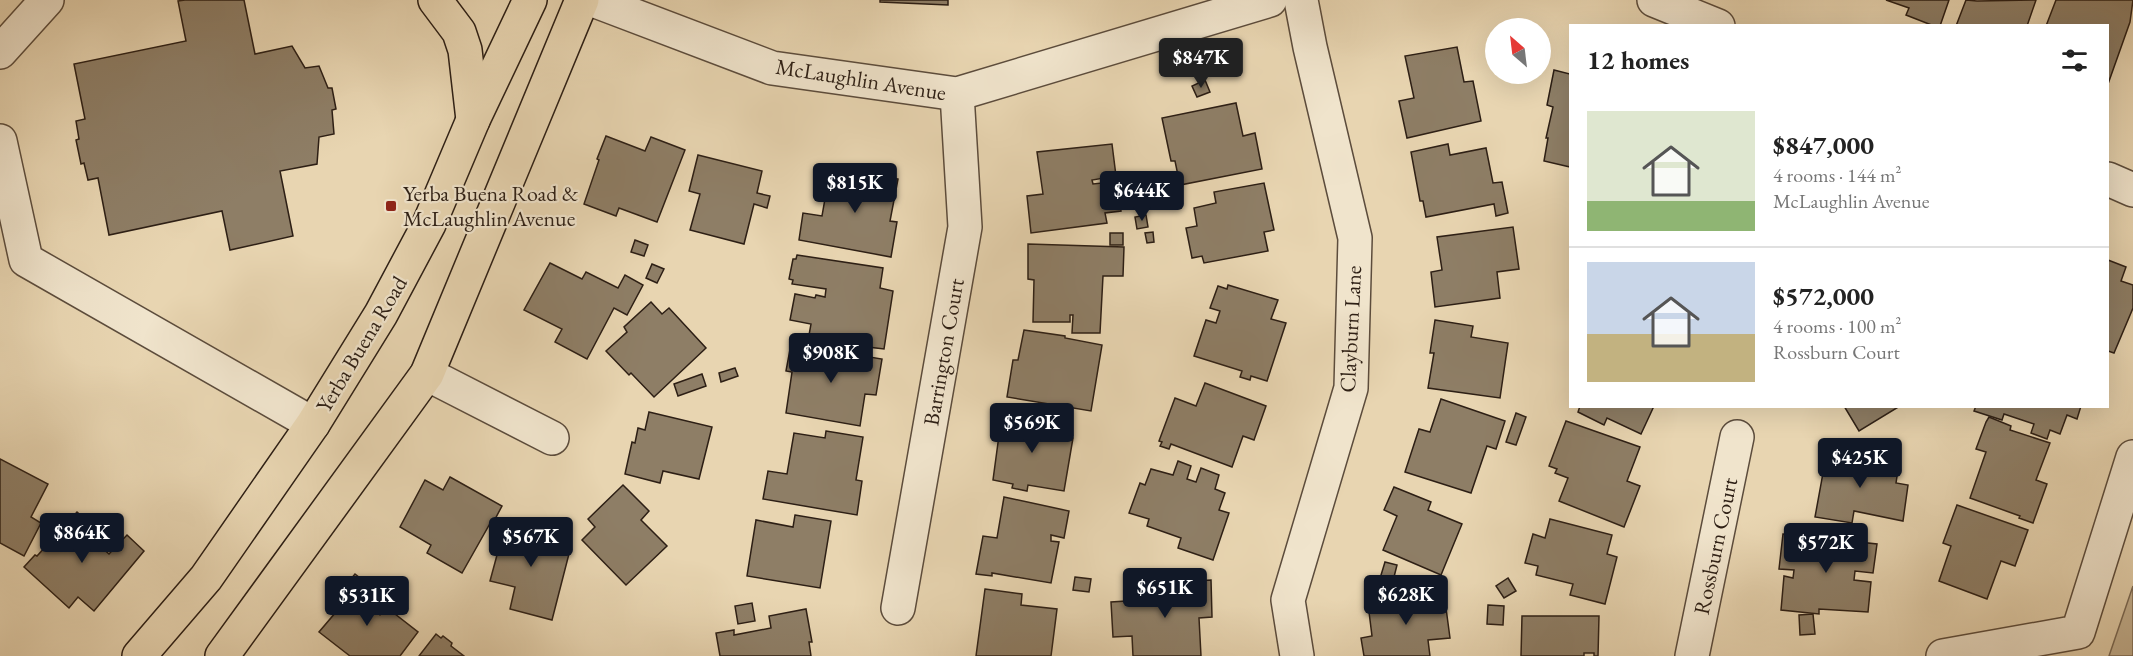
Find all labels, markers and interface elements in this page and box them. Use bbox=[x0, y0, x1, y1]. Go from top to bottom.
north arrow bbox=[1485, 18, 1551, 84]
map controls bbox=[1485, 18, 1551, 84]
pin: $847K bbox=[1159, 38, 1243, 89]
text: 12 homes bbox=[1587, 43, 1689, 77]
text: $847K bbox=[1173, 44, 1229, 70]
icon: filters bbox=[2058, 44, 2091, 77]
street label: McLaughlin Avenue bbox=[774, 52, 949, 107]
text: $847,000 bbox=[1773, 128, 1874, 162]
icon: home bbox=[1635, 135, 1707, 207]
text: 4 rooms · 144 m² bbox=[1773, 162, 1901, 188]
pin: $815K bbox=[813, 163, 897, 214]
text: $815K bbox=[827, 169, 883, 195]
pin: $644K bbox=[1100, 171, 1184, 222]
text: $644K bbox=[1114, 177, 1170, 203]
place label: Yerba Buena Road & McLaughlin Avenue bbox=[403, 179, 579, 233]
text: McLaughlin Avenue bbox=[1773, 188, 1930, 214]
marker: Yerba Buena Road & McLaughlin Avenue bbox=[384, 199, 398, 213]
street label: Clayburn Lane bbox=[1333, 264, 1368, 393]
street label: Yerba Buena Road bbox=[309, 270, 414, 418]
street label: Barrington Court bbox=[916, 276, 971, 428]
text: $572,000 bbox=[1773, 279, 1874, 313]
icon: home bbox=[1635, 286, 1707, 358]
text: 4 rooms · 100 m² bbox=[1773, 313, 1901, 339]
pin: $908K bbox=[789, 333, 873, 384]
text: $908K bbox=[803, 339, 859, 365]
text: Rossburn Court bbox=[1773, 339, 1900, 365]
pin: $569K bbox=[990, 403, 1074, 454]
text: $569K bbox=[1004, 409, 1060, 435]
pin: $425K bbox=[1818, 438, 1902, 489]
text: $425K bbox=[1832, 444, 1888, 470]
street label: Rossburn Court bbox=[1687, 475, 1744, 617]
pin: $864K bbox=[40, 513, 124, 564]
pin: $567K bbox=[489, 517, 573, 568]
text: $864K bbox=[54, 519, 110, 545]
text: $567K bbox=[503, 523, 559, 549]
pin: $572K bbox=[1784, 523, 1868, 574]
text: $572K bbox=[1798, 529, 1854, 555]
pin: $651K bbox=[1123, 568, 1207, 619]
text: $651K bbox=[1137, 574, 1193, 600]
pin: $628K bbox=[1364, 575, 1448, 626]
pin: $531K bbox=[325, 576, 409, 627]
text: $628K bbox=[1378, 581, 1434, 607]
text: $531K bbox=[339, 582, 395, 608]

